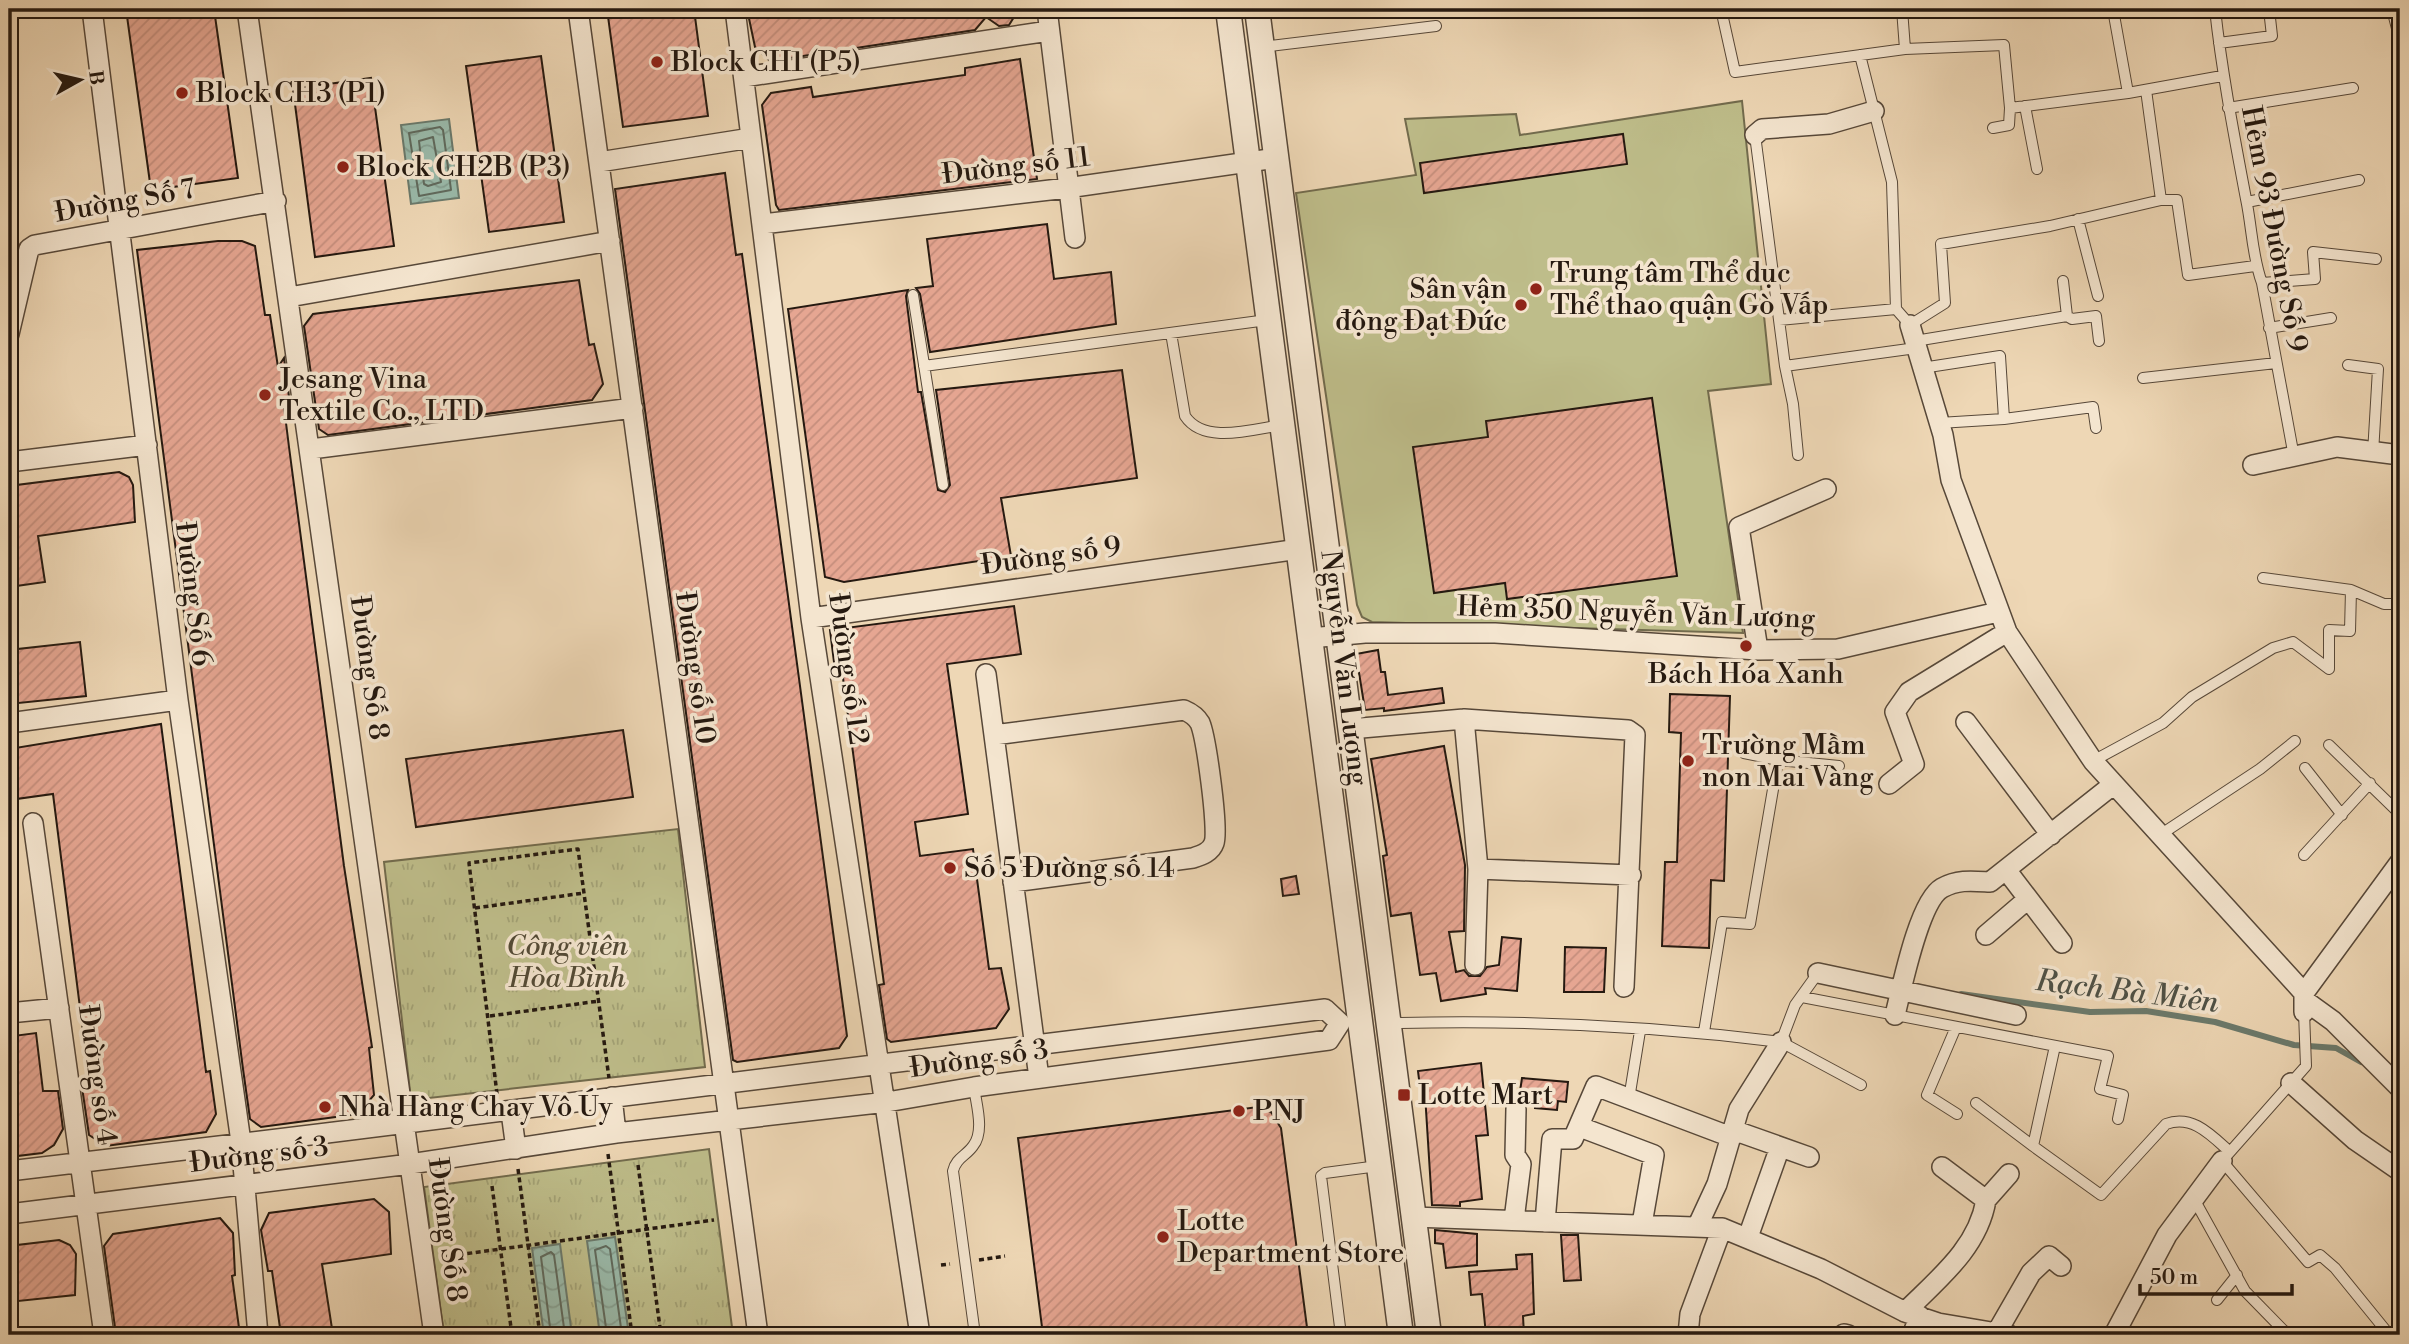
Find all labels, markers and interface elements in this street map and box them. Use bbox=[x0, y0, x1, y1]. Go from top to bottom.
place label: Block CH1 (P5) bbox=[670, 45, 861, 80]
north arrow bbox=[46, 46, 116, 116]
marker: Block CH1 (P5) bbox=[649, 54, 665, 70]
text: B bbox=[83, 69, 109, 87]
place label: Block CH3 (P1) bbox=[195, 76, 386, 111]
marker: Block CH3 (P1) bbox=[174, 85, 190, 101]
street label: Hẻm 93 Đường Số 9 bbox=[2233, 103, 2315, 355]
street label: Đường số 11 bbox=[940, 140, 1092, 192]
place label: Block CH2B (P3) bbox=[356, 150, 571, 185]
marker: Block CH2B (P3) bbox=[335, 159, 351, 175]
street label: Đường Số 7 bbox=[52, 171, 198, 231]
place label: Trung tâm Thể dục Thể thao quận Gò Vấp bbox=[1550, 256, 1828, 323]
place label: Sân vận động Đạt Đức bbox=[1335, 272, 1507, 339]
marker: Trung tâm Thể dục Thể thao quận Gò Vấp bbox=[1528, 281, 1544, 297]
marker: Sân vận động Đạt Đức bbox=[1513, 297, 1529, 313]
place label: Jesang Vina Textile Co., LTD bbox=[278, 362, 484, 429]
marker: Jesang Vina Textile Co., LTD bbox=[257, 387, 273, 403]
street label: Đường Số 6 bbox=[167, 520, 219, 668]
street label: Đường số 9 bbox=[979, 529, 1123, 583]
street label: Nguyễn Văn Lượng bbox=[1312, 548, 1376, 788]
street label: Đường số 10 bbox=[667, 589, 723, 747]
street label: Hẻm 350 Nguyễn Văn Lượng bbox=[1456, 589, 1816, 637]
street label: Đường số 12 bbox=[820, 591, 876, 747]
street label: Đường Số 8 bbox=[342, 594, 396, 742]
marker: Bách Hóa Xanh bbox=[1738, 638, 1754, 654]
place label: Bách Hóa Xanh bbox=[1647, 657, 1844, 692]
place label: Trường Mầm non Mai Vàng bbox=[1702, 728, 1874, 795]
marker: Trường Mầm non Mai Vàng bbox=[1680, 753, 1696, 769]
place label: Số 5 Đường số 14 bbox=[964, 851, 1175, 886]
marker: Số 5 Đường số 14 bbox=[942, 860, 958, 876]
park label: Công viên Hòa Bình bbox=[506, 929, 628, 996]
water label: Rạch Bà Miên bbox=[2032, 962, 2221, 1022]
street label: Đường số 4 bbox=[70, 1003, 124, 1147]
street label: Đường số 3 bbox=[907, 1032, 1051, 1086]
place label: Lotte Mart bbox=[1418, 1078, 1553, 1113]
marker: Lotte Mart bbox=[1396, 1087, 1412, 1103]
place label: Nhà Hàng Chay Vô Úy bbox=[339, 1088, 613, 1125]
place label: PNJ bbox=[1253, 1094, 1306, 1129]
marker: Nhà Hàng Chay Vô Úy bbox=[317, 1099, 333, 1115]
marker: PNJ bbox=[1231, 1103, 1247, 1119]
street label: Đường số 3 bbox=[188, 1129, 330, 1181]
street label: Đường Số 8 bbox=[420, 1156, 474, 1304]
place label: Lotte Department Store bbox=[1177, 1204, 1404, 1271]
marker: Lotte Department Store bbox=[1155, 1229, 1171, 1245]
scale bar bbox=[2140, 1253, 2292, 1297]
text: 50 m bbox=[2150, 1265, 2198, 1291]

